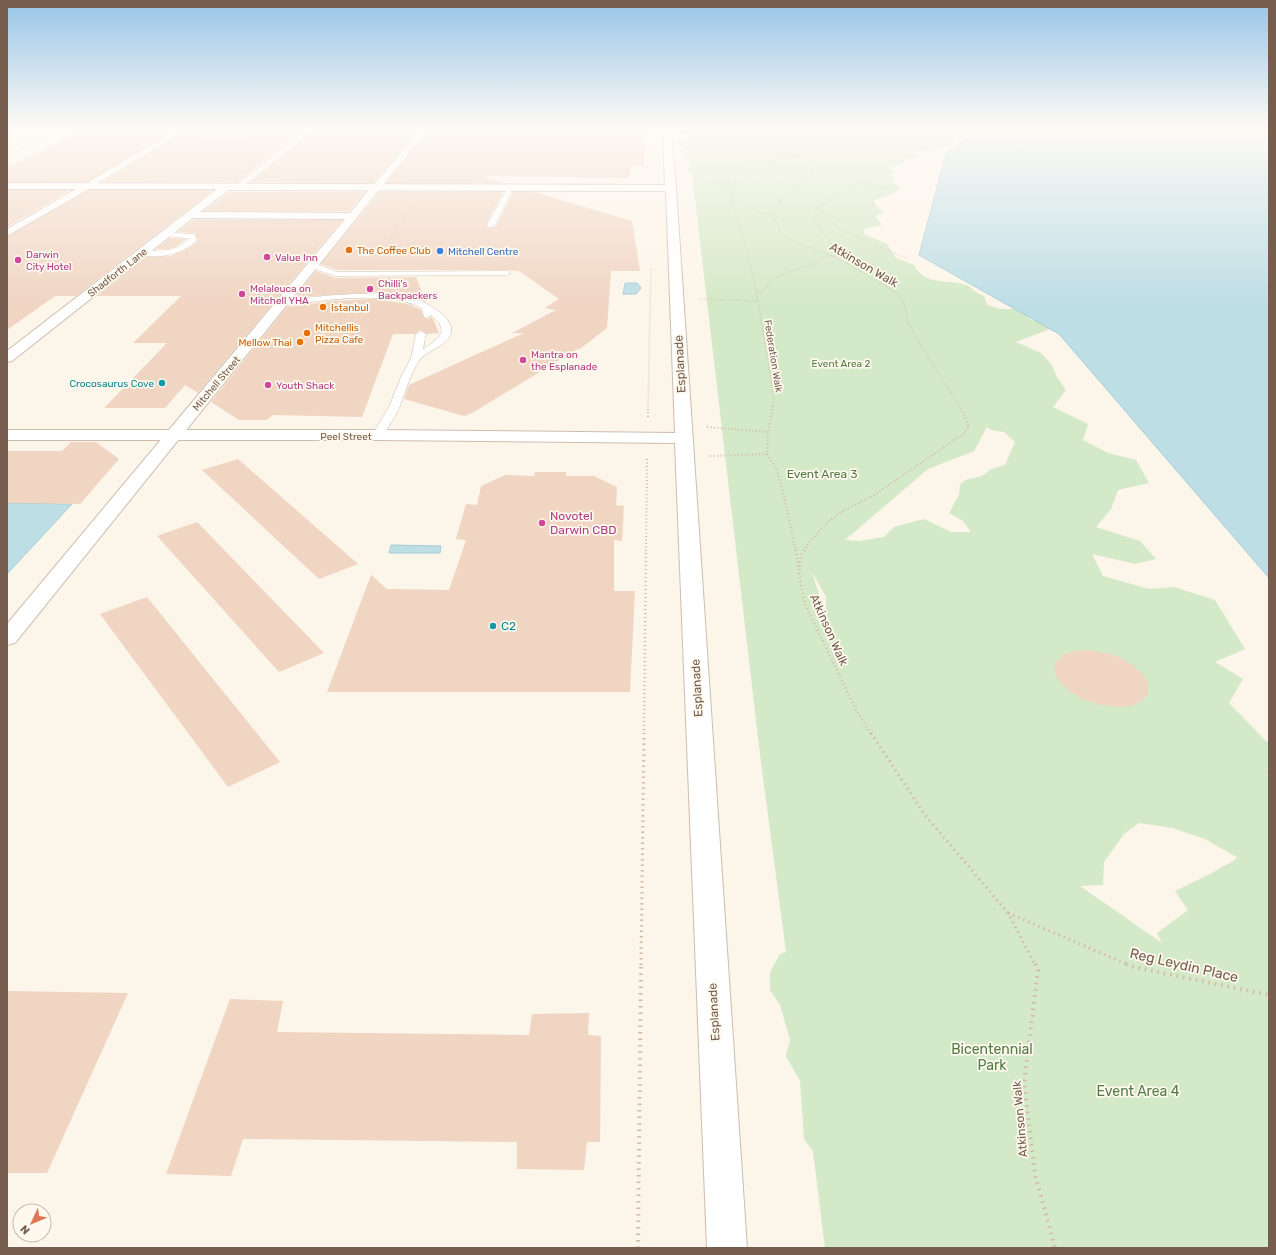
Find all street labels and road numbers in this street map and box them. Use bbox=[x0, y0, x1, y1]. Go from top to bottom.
street label: Atkinson Walk bbox=[827, 240, 901, 291]
street label: Shadforth Lane bbox=[85, 246, 150, 300]
street label: Federation Walk bbox=[761, 319, 785, 394]
street label: Esplanade bbox=[671, 334, 689, 393]
street label: Mitchell Street bbox=[190, 354, 243, 413]
street label: Peel Street bbox=[320, 431, 372, 443]
street label: Atkinson Walk bbox=[807, 592, 851, 669]
street label: Esplanade bbox=[688, 658, 706, 717]
street label: Reg Leydin Place bbox=[1128, 945, 1240, 986]
street label: Esplanade bbox=[705, 982, 723, 1041]
street label: Atkinson Walk bbox=[1010, 1079, 1030, 1158]

